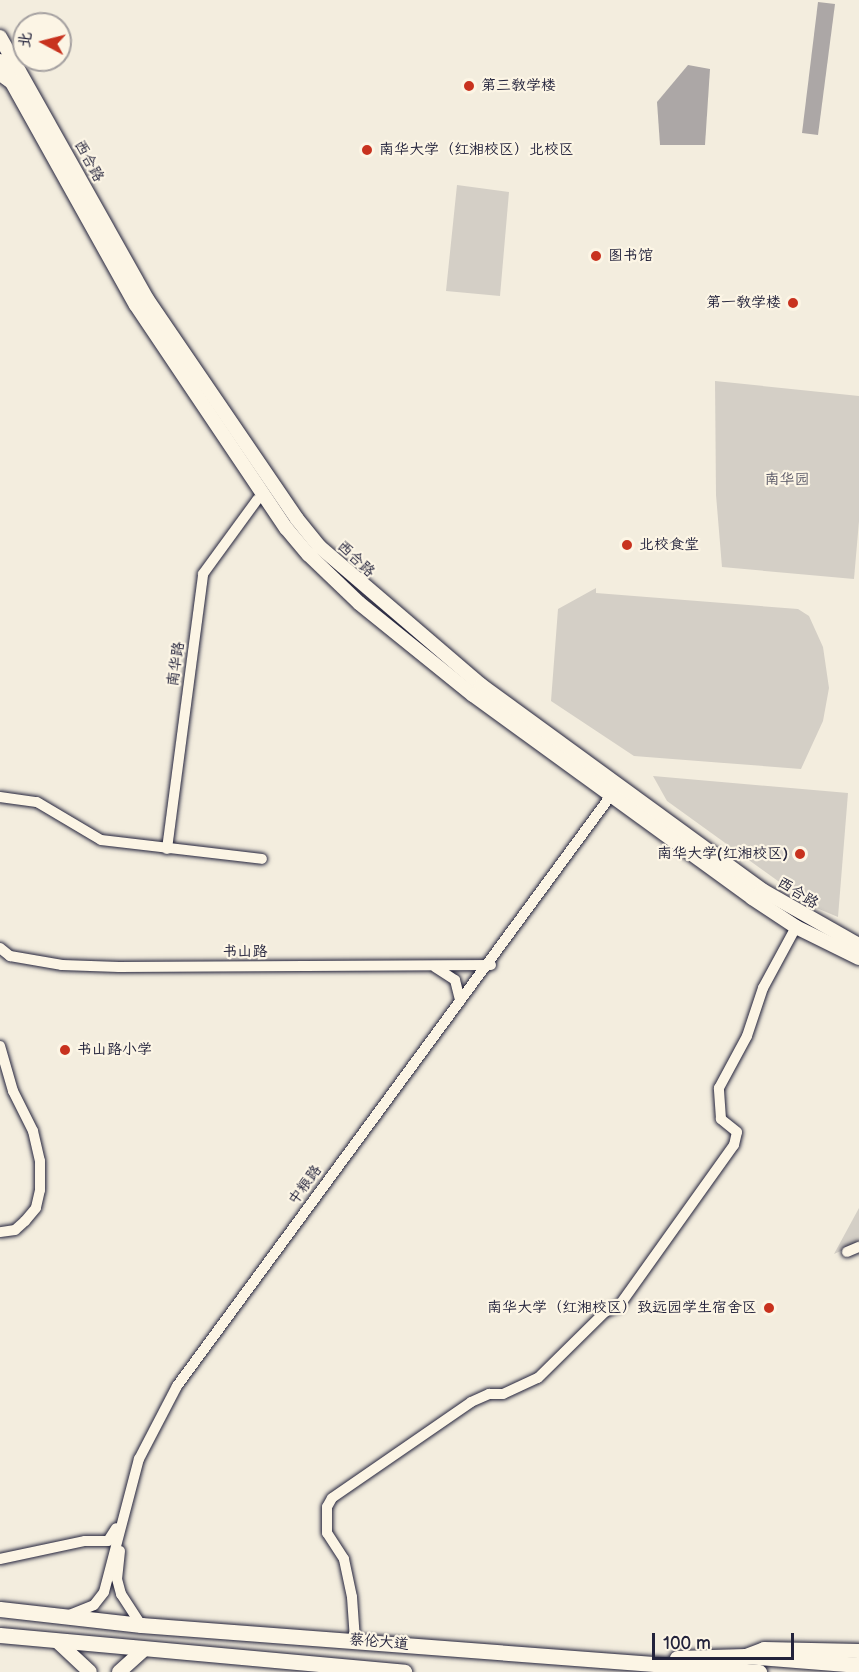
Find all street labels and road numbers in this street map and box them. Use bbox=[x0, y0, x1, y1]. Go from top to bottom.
street label: 西合路 bbox=[70, 137, 108, 185]
street label: 西合路 bbox=[333, 537, 379, 581]
street label: 南华路 bbox=[164, 640, 188, 688]
street label: 西合路 bbox=[774, 873, 822, 913]
street label: 书山路 bbox=[223, 943, 267, 961]
street label: 中粮路 bbox=[284, 1162, 326, 1208]
street label: 蔡伦大道 bbox=[348, 1630, 410, 1654]

